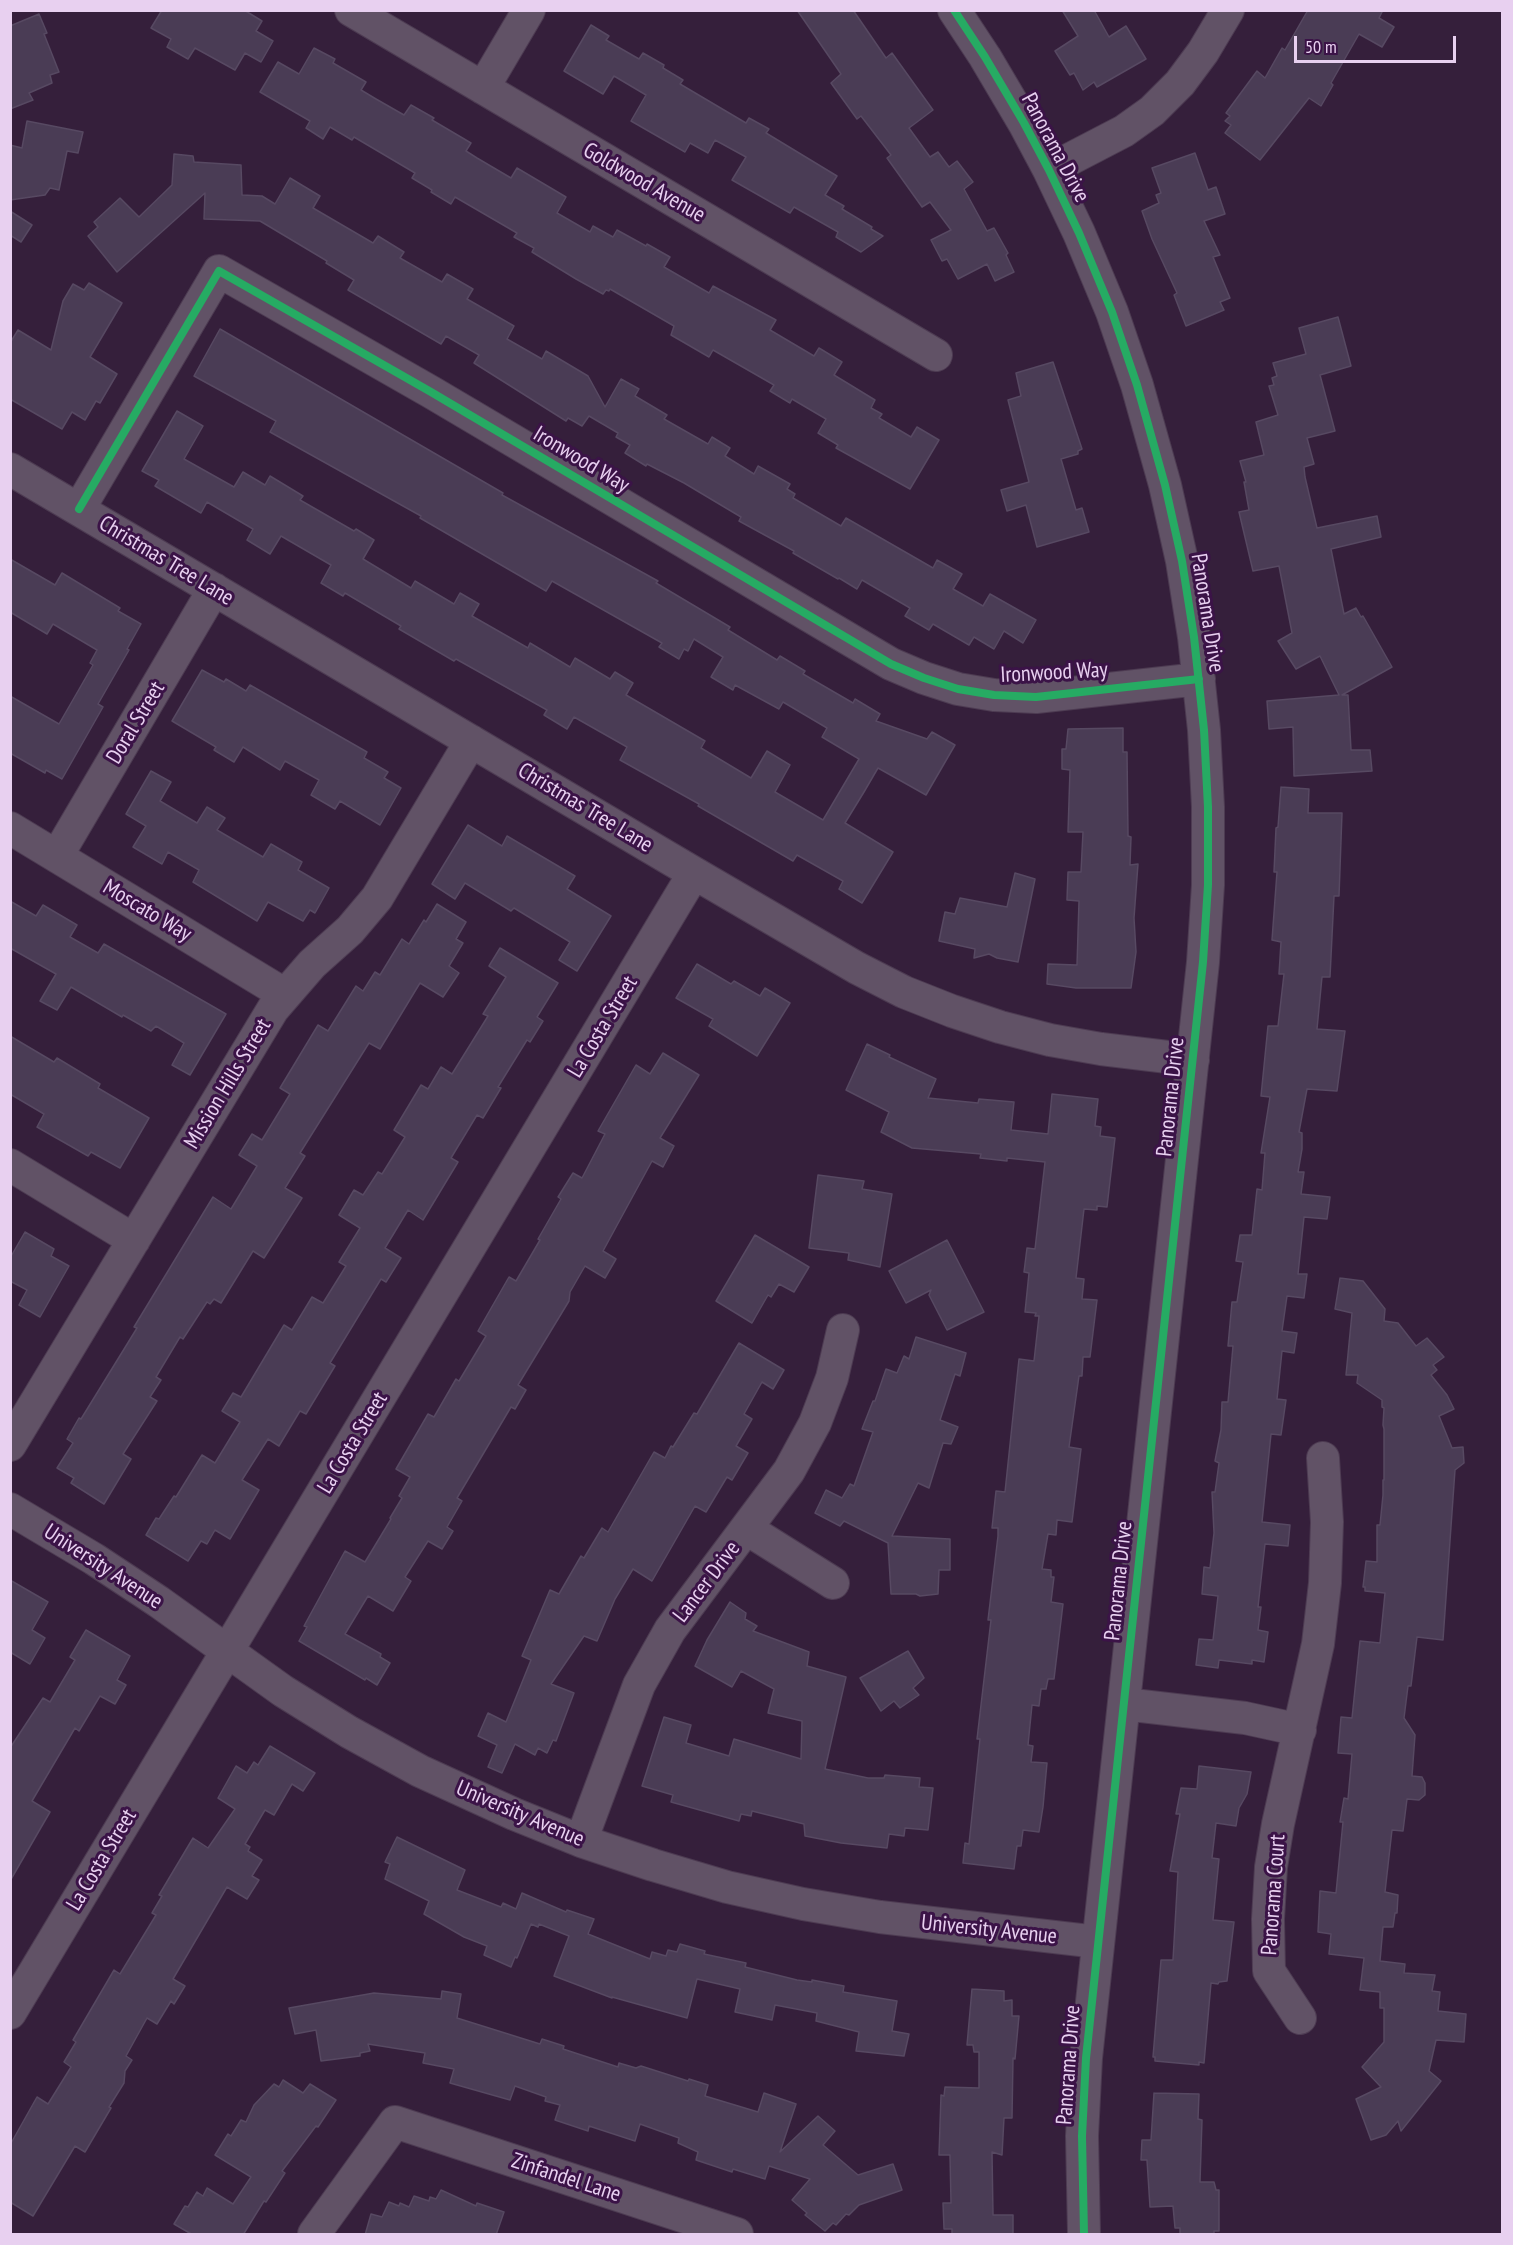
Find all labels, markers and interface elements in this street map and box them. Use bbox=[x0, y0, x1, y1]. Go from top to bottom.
scale bar bbox=[1297, 24, 1459, 62]
text: 50 m bbox=[1305, 35, 1337, 58]
street label: Panorama Drive bbox=[1015, 89, 1095, 207]
street label: Goldwood Avenue bbox=[578, 137, 710, 229]
street label: Ironwood Way bbox=[528, 421, 634, 499]
street label: Christmas Tree Lane bbox=[94, 510, 238, 612]
street label: Panorama Drive bbox=[1185, 552, 1229, 674]
street label: Ironwood Way bbox=[1000, 657, 1108, 689]
street label: Doral Street bbox=[101, 677, 171, 769]
street label: Christmas Tree Lane bbox=[513, 757, 657, 859]
street label: Moscato Way bbox=[98, 874, 196, 948]
street label: La Costa Street bbox=[562, 971, 644, 1083]
street label: Mission Hills Street bbox=[179, 1014, 277, 1154]
street label: Panorama Drive bbox=[1152, 1036, 1190, 1158]
street label: La Costa Street bbox=[312, 1387, 394, 1499]
street label: University Avenue bbox=[39, 1519, 167, 1615]
street label: Panorama Drive bbox=[1100, 1520, 1138, 1642]
street label: Lancer Drive bbox=[668, 1536, 746, 1628]
street label: University Avenue bbox=[452, 1775, 588, 1853]
street label: La Costa Street bbox=[61, 1804, 143, 1916]
street label: Panorama Court bbox=[1257, 1834, 1291, 1956]
street label: University Avenue bbox=[920, 1910, 1058, 1950]
street label: Panorama Drive bbox=[1052, 2004, 1086, 2126]
street label: Zinfandel Lane bbox=[508, 2148, 624, 2208]

